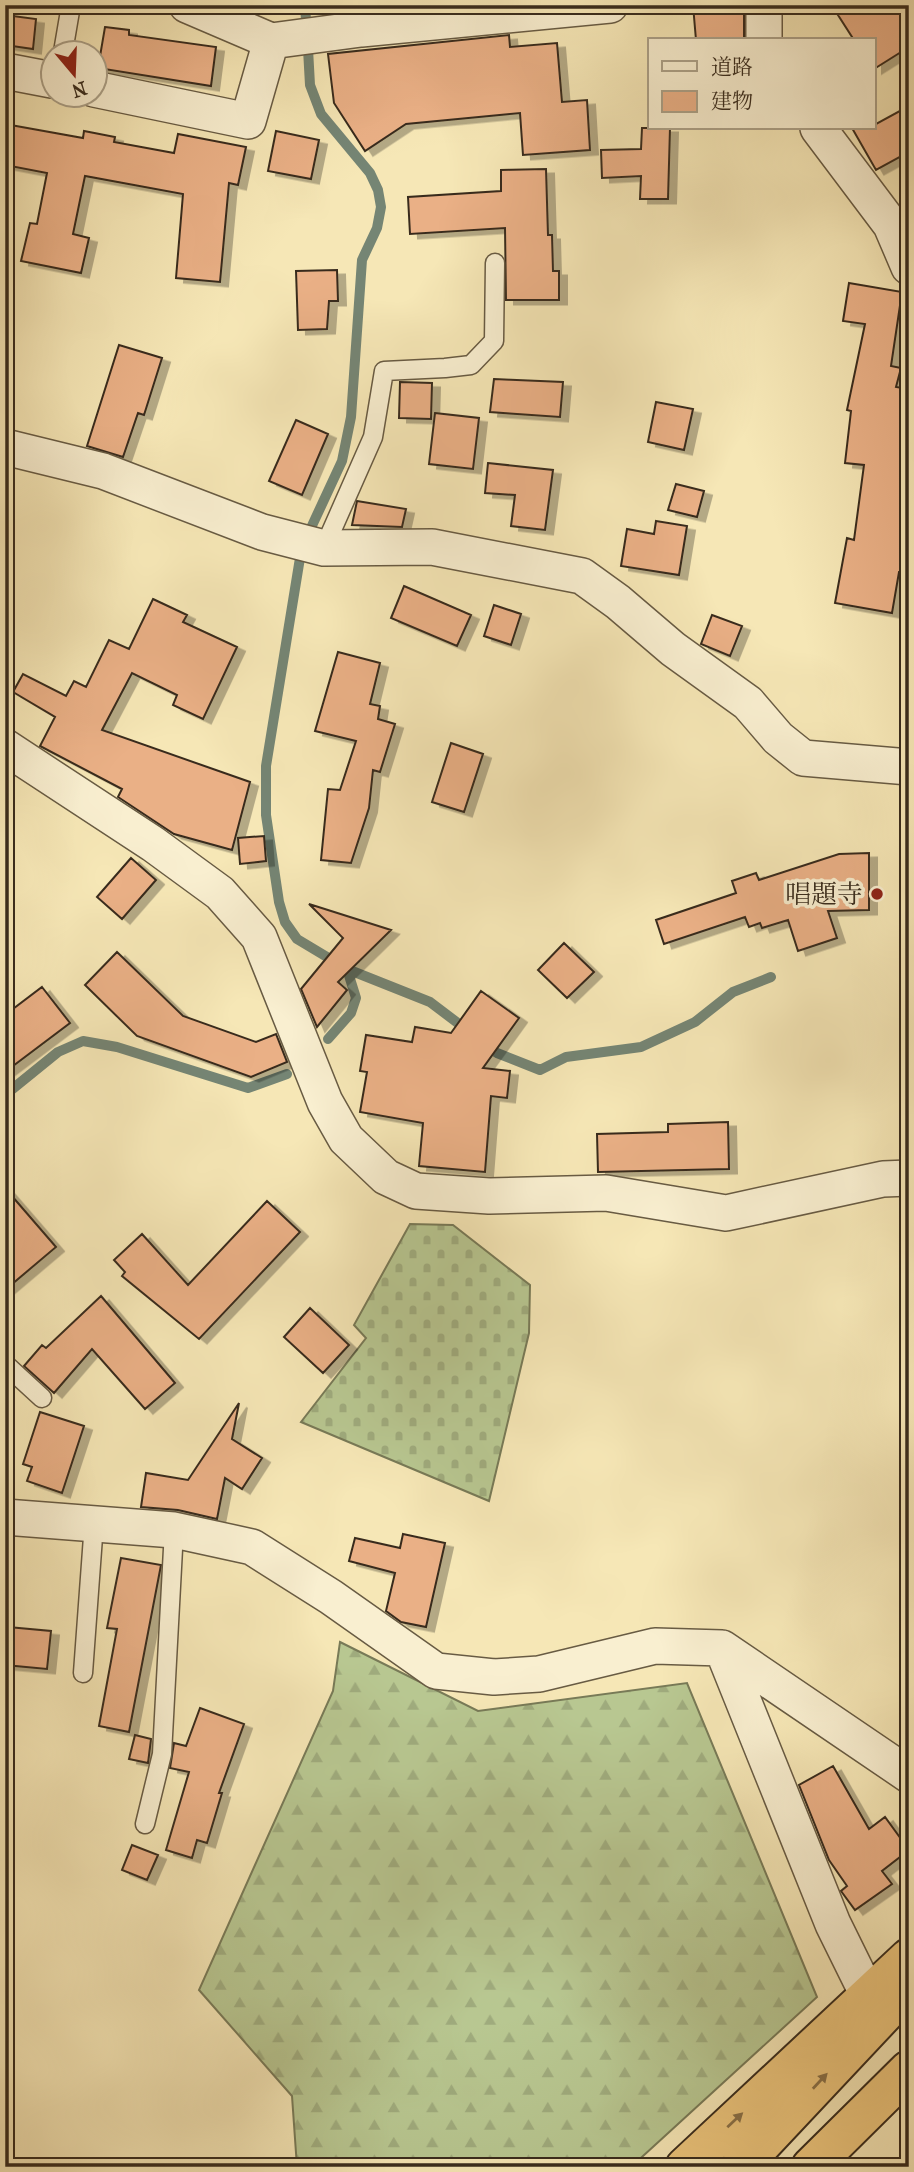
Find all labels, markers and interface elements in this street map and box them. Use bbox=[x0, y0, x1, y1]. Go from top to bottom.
north arrow bbox=[38, 38, 108, 108]
legend bbox=[648, 38, 876, 130]
text: 道路 bbox=[711, 55, 753, 79]
text: N bbox=[68, 76, 90, 102]
text: 建物 bbox=[711, 89, 753, 113]
place label: 唱題寺 bbox=[785, 879, 863, 910]
marker: 唱題寺 bbox=[869, 886, 885, 902]
one-way arrow bbox=[812, 2073, 828, 2090]
one-way arrow bbox=[726, 2112, 743, 2128]

